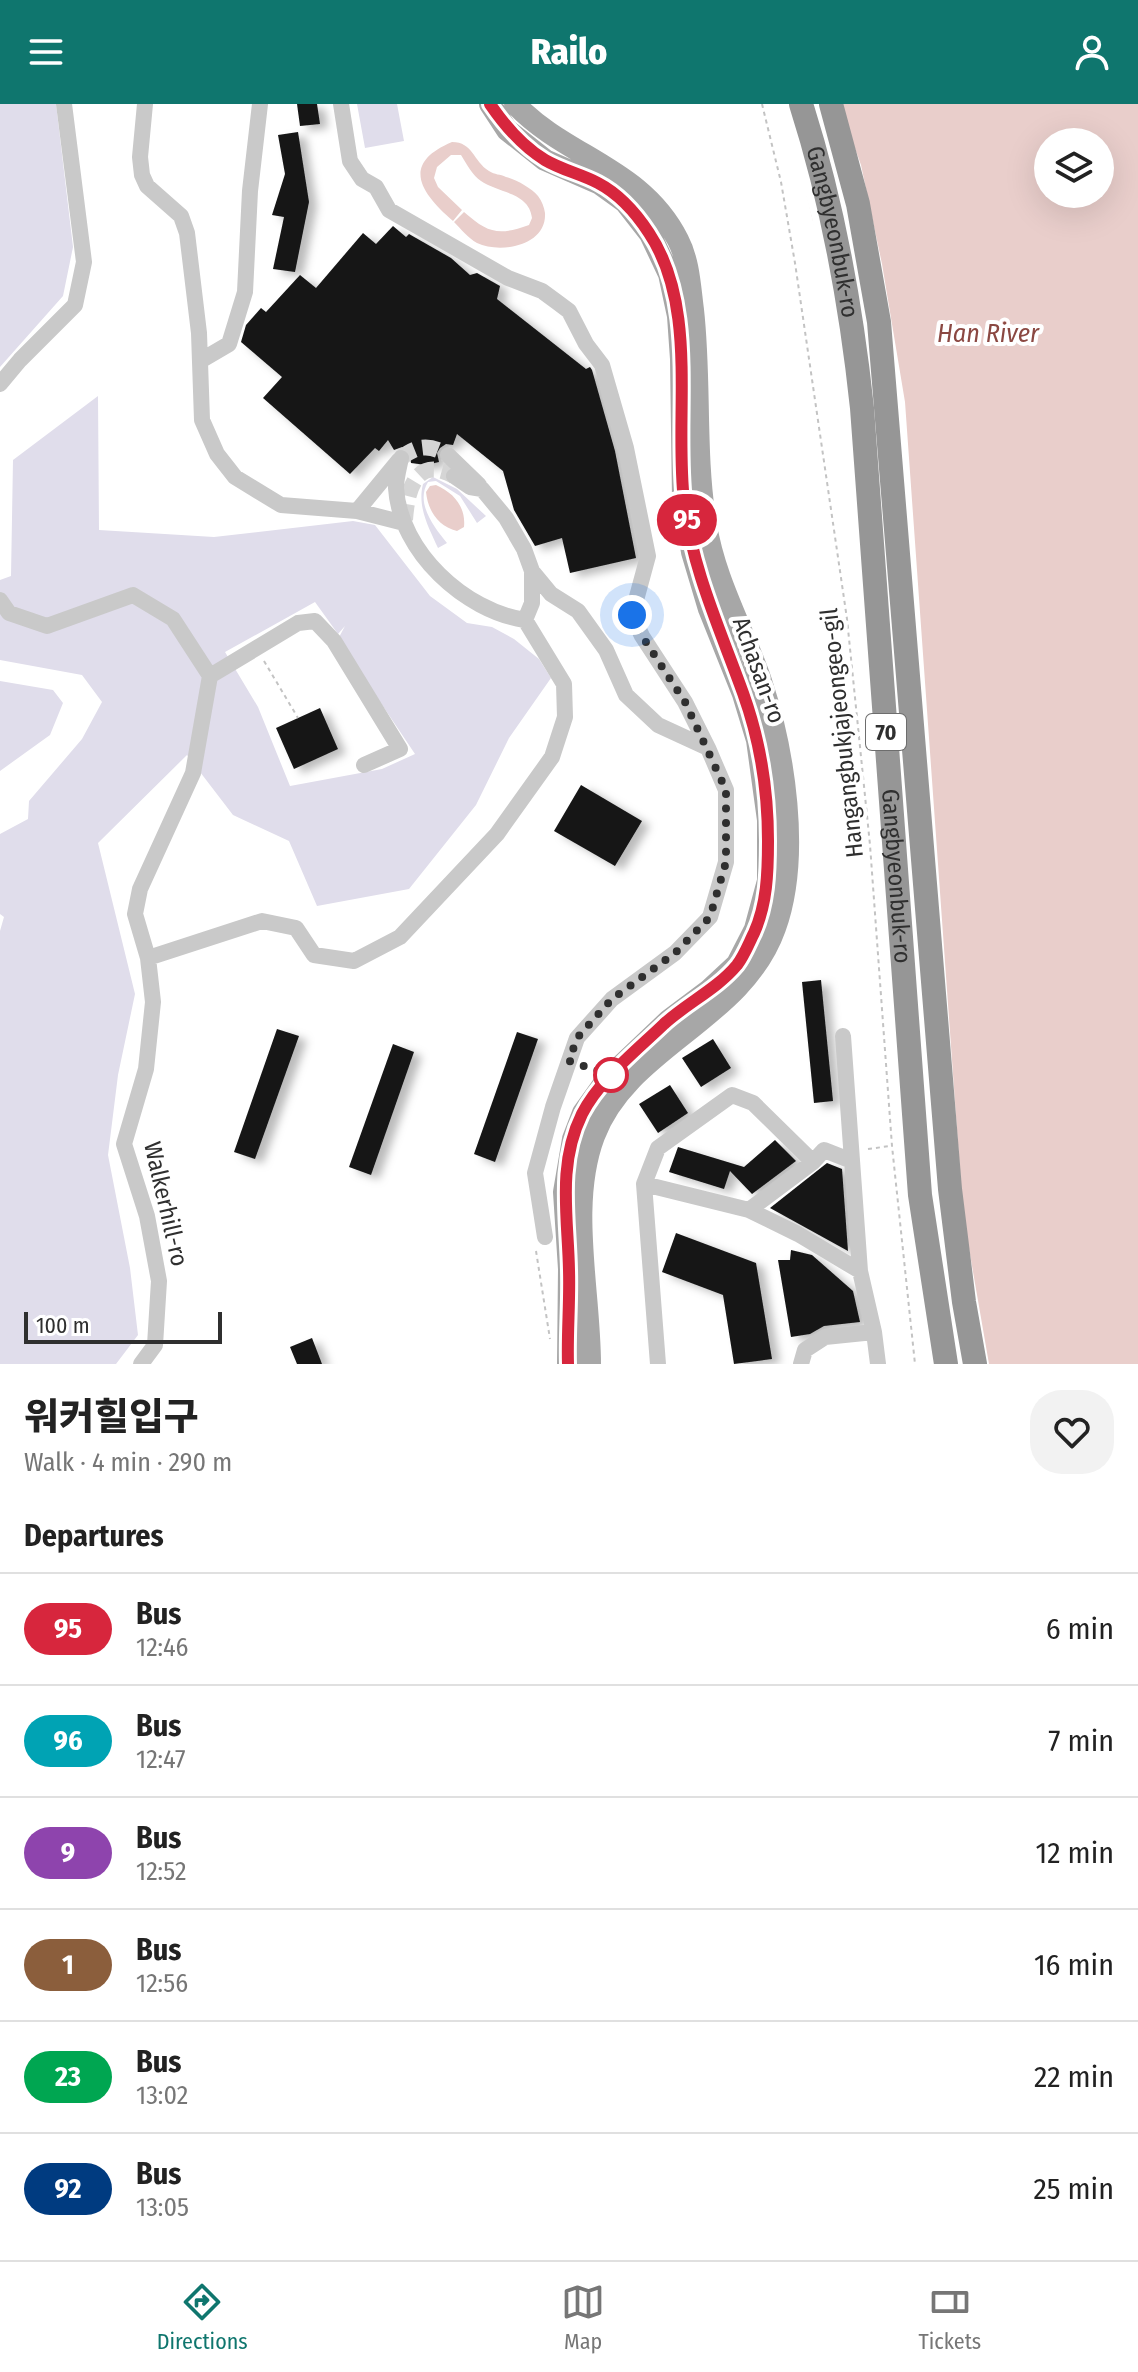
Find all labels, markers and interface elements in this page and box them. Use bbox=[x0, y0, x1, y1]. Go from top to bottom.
icon: menu bbox=[24, 30, 68, 74]
text: Railo bbox=[531, 30, 607, 74]
icon: person bbox=[1070, 30, 1114, 74]
map controls bbox=[1034, 128, 1114, 208]
button: layers bbox=[1034, 128, 1114, 208]
street label: Gangbyeonbuk-ro bbox=[800, 143, 864, 320]
water label: Han River bbox=[937, 318, 1040, 349]
line badge: 95 bbox=[651, 494, 723, 546]
text: 95 bbox=[673, 503, 701, 536]
your location bbox=[612, 595, 652, 635]
street label: Hangangbukjajeongeo-gil bbox=[815, 607, 869, 859]
street label: Achasan-ro bbox=[727, 613, 791, 727]
road number: 70 bbox=[866, 714, 906, 750]
street label: Gangbyeonbuk-ro bbox=[876, 788, 917, 964]
unlabelled marker bbox=[594, 1058, 628, 1092]
street label: Walkerhill-ro bbox=[138, 1139, 194, 1269]
scale bar bbox=[24, 1308, 222, 1344]
text: 100 m bbox=[36, 1312, 90, 1339]
button: heart bbox=[1030, 1390, 1114, 1474]
text: 워커힐입구 bbox=[24, 1394, 199, 1440]
text: Walk · 4 min · 290 m bbox=[24, 1447, 232, 1478]
text: Departures bbox=[24, 1518, 164, 1554]
text: Bus bbox=[136, 1596, 181, 1632]
text: 6 min bbox=[1046, 1611, 1114, 1647]
text: 95 bbox=[54, 1612, 82, 1645]
text: 12:46 bbox=[136, 1632, 188, 1663]
text: Bus bbox=[136, 1708, 181, 1744]
text: 7 min bbox=[1048, 1723, 1114, 1759]
text: 96 bbox=[53, 1724, 83, 1757]
text: 12:47 bbox=[136, 1744, 186, 1775]
text: Bus bbox=[136, 1820, 181, 1856]
text: 12 min bbox=[1036, 1835, 1114, 1871]
text: 9 bbox=[61, 1836, 75, 1869]
text: 12:52 bbox=[136, 1856, 186, 1887]
text: Bus bbox=[136, 1932, 181, 1968]
text: 16 min bbox=[1034, 1947, 1114, 1983]
text: 1 bbox=[62, 1948, 74, 1981]
text: 12:56 bbox=[136, 1968, 188, 1999]
text: Bus bbox=[136, 2044, 181, 2080]
text: 22 min bbox=[1034, 2059, 1114, 2095]
text: 23 bbox=[55, 2060, 81, 2093]
text: 13:02 bbox=[136, 2080, 188, 2111]
text: Bus bbox=[136, 2156, 181, 2192]
text: 25 min bbox=[1034, 2171, 1114, 2207]
text: 92 bbox=[54, 2172, 82, 2205]
text: 13:05 bbox=[136, 2192, 189, 2223]
tab: Directions bbox=[157, 2280, 248, 2355]
tab: Map bbox=[561, 2280, 605, 2355]
tab: Tickets bbox=[919, 2280, 981, 2355]

